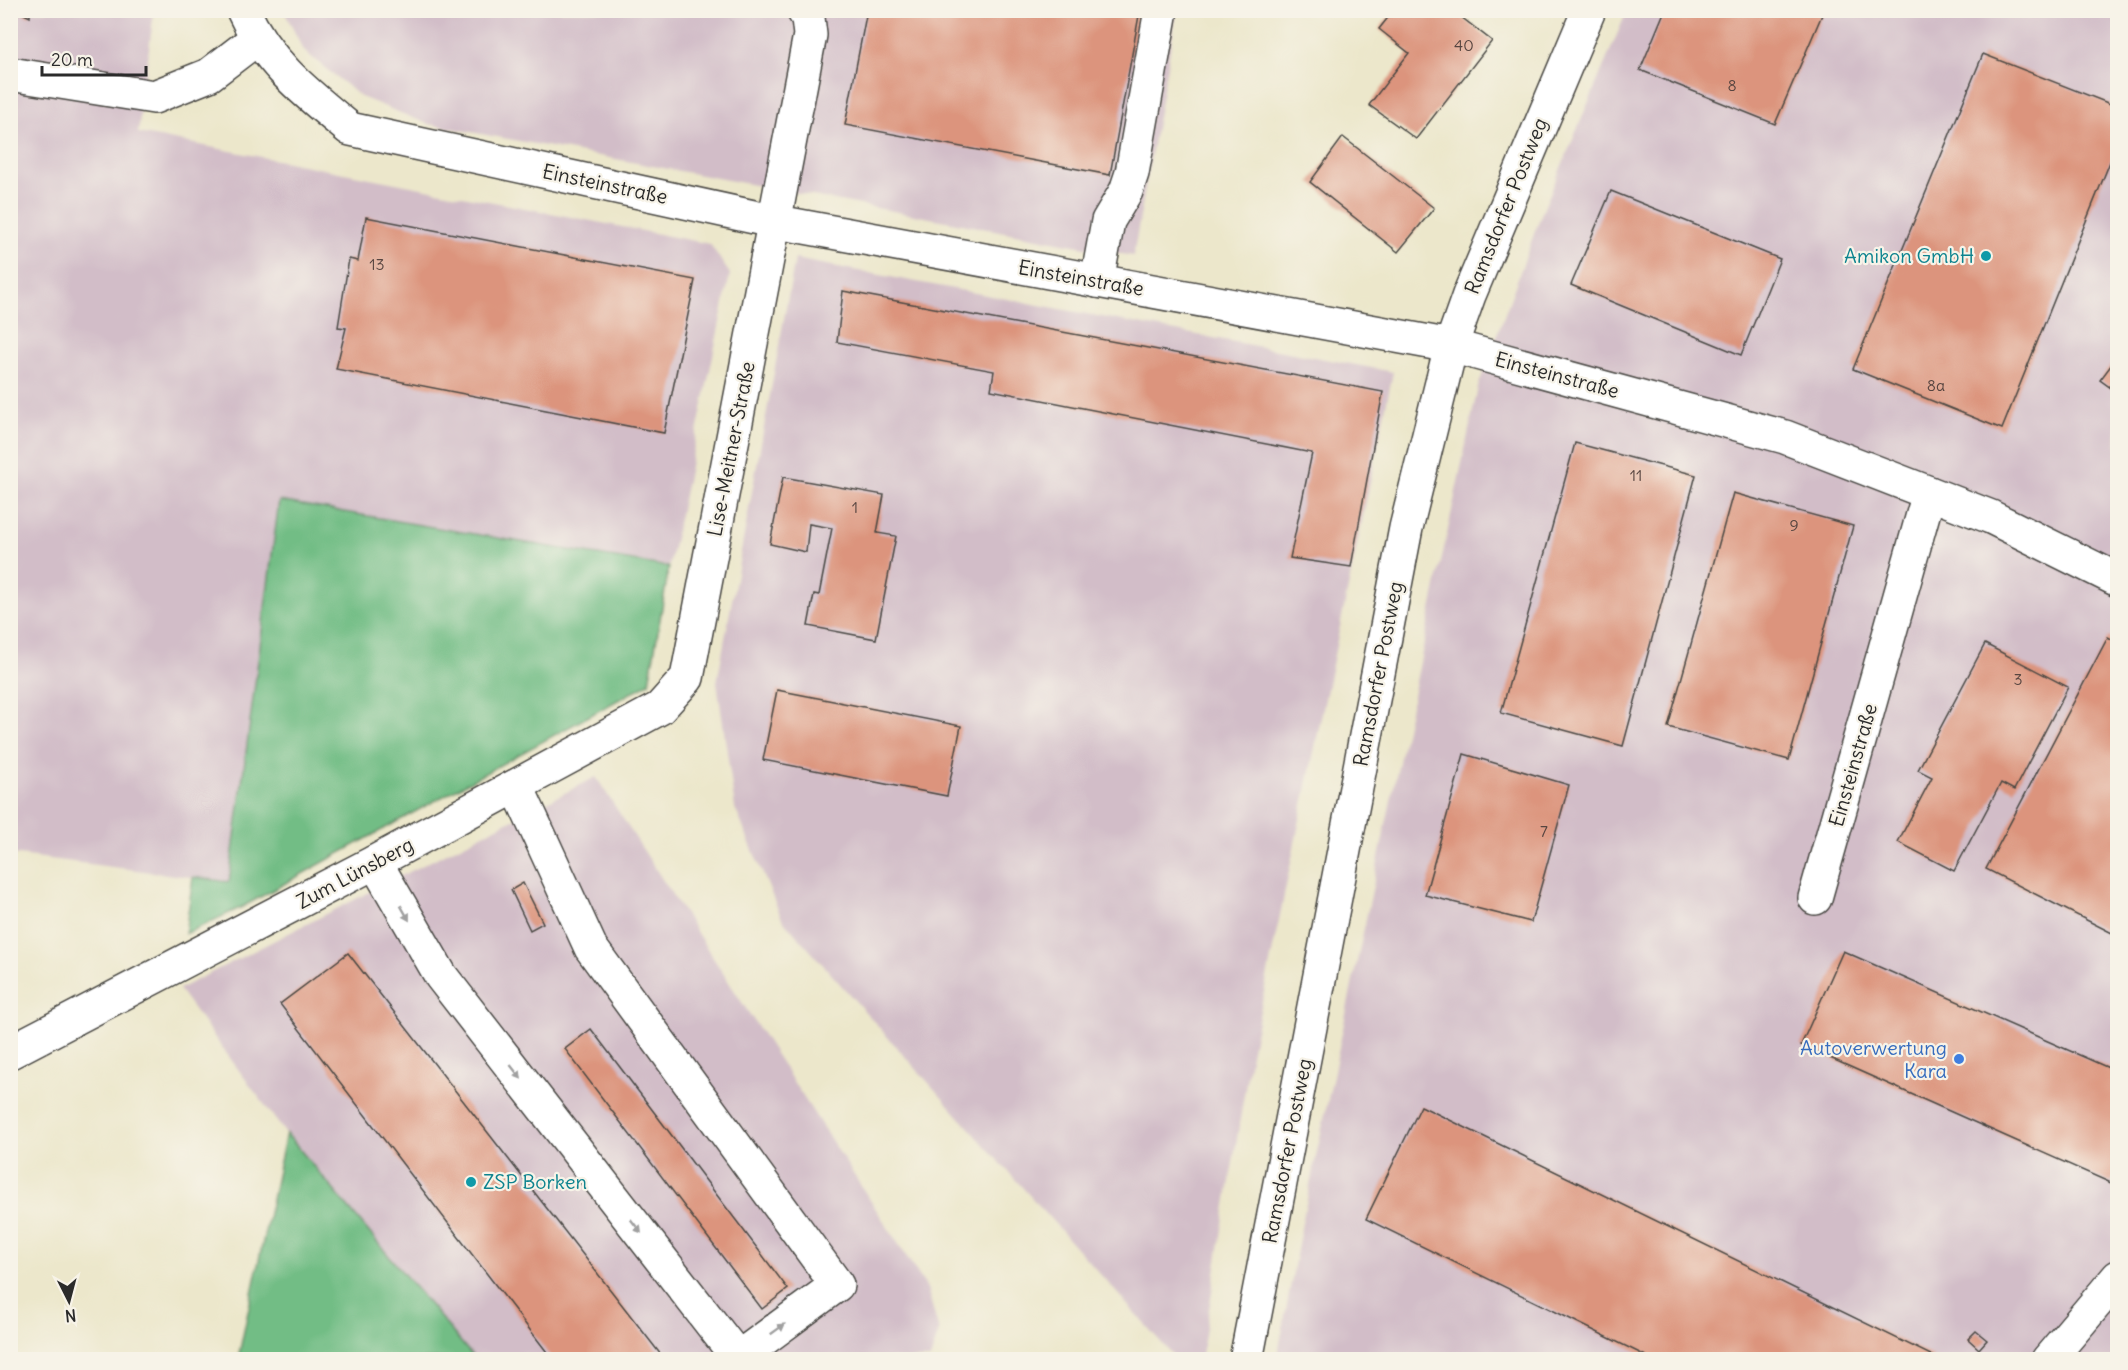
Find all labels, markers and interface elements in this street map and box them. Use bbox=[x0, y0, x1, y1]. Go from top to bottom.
house number: 40 bbox=[1454, 35, 1474, 55]
scale bar bbox=[42, 39, 146, 77]
text: 20 m bbox=[51, 48, 93, 71]
house number: 8 bbox=[1727, 75, 1737, 95]
street label: Ramsdorfer Postweg bbox=[1459, 114, 1552, 298]
street label: Einsteinstraße bbox=[540, 158, 670, 209]
place label: Amikon GmbH bbox=[1844, 243, 1974, 268]
marker: Amikon GmbH bbox=[1979, 249, 1993, 263]
house number: 13 bbox=[369, 254, 385, 274]
street label: Einsteinstraße bbox=[1016, 254, 1146, 301]
street label: Einsteinstraße bbox=[1492, 346, 1622, 403]
street label: Lise-Meitner-Straße bbox=[701, 359, 760, 539]
house number: 8a bbox=[1927, 375, 1945, 395]
house number: 11 bbox=[1630, 465, 1642, 485]
house number: 1 bbox=[852, 497, 858, 517]
house number: 9 bbox=[1789, 515, 1799, 535]
street label: Ramsdorfer Postweg bbox=[1347, 579, 1408, 769]
house number: 3 bbox=[2013, 669, 2023, 689]
street label: Einsteinstraße bbox=[1823, 700, 1882, 829]
house number: 7 bbox=[1540, 821, 1548, 841]
street label: Zum Lünsberg bbox=[292, 831, 418, 914]
one-way arrow bbox=[399, 905, 410, 921]
place label: Autoverwertung Kara bbox=[1800, 1035, 1947, 1083]
marker: Autoverwertung Kara bbox=[1952, 1052, 1966, 1066]
street label: Ramsdorfer Postweg bbox=[1256, 1056, 1317, 1246]
one-way arrow bbox=[510, 1064, 522, 1080]
place label: ZSP Borken bbox=[483, 1169, 587, 1194]
marker: ZSP Borken bbox=[464, 1175, 478, 1189]
one-way arrow bbox=[629, 1219, 641, 1234]
north arrow bbox=[39, 1271, 99, 1331]
text: N bbox=[64, 1305, 77, 1326]
one-way arrow bbox=[769, 1323, 785, 1335]

